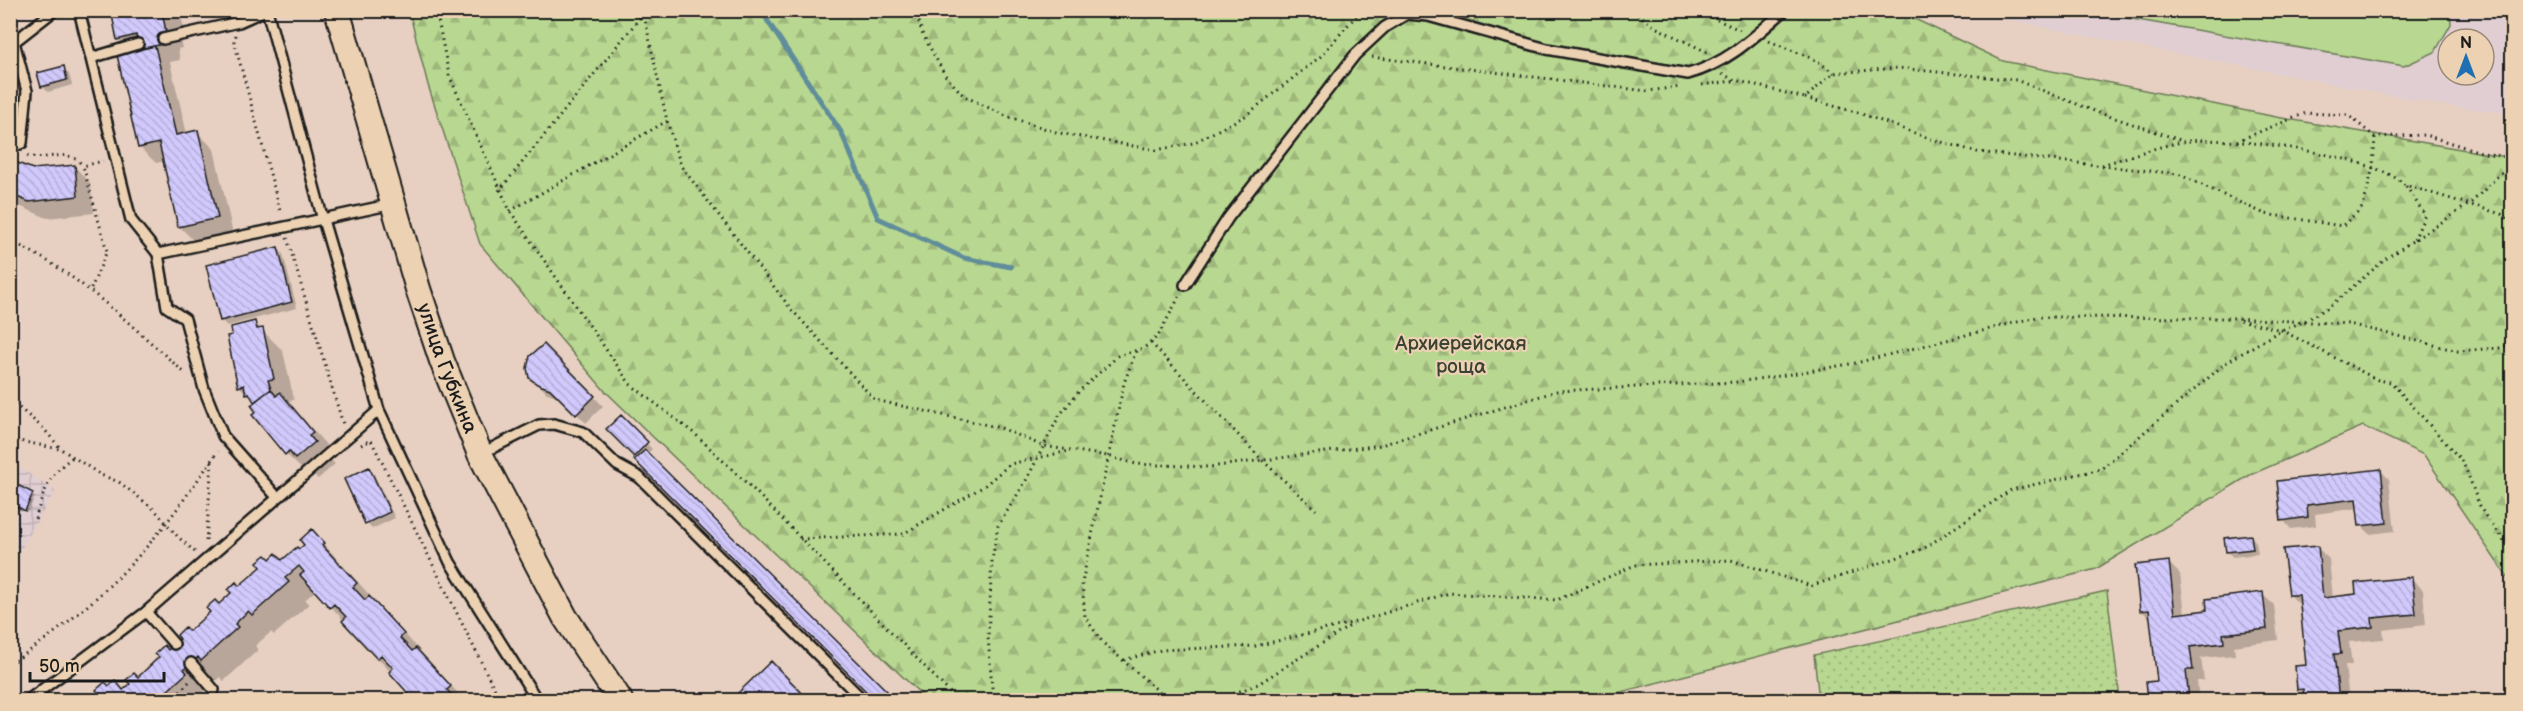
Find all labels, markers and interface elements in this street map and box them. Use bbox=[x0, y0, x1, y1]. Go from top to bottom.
north arrow bbox=[2436, 27, 2496, 87]
text: N bbox=[2460, 34, 2472, 53]
street label: улица Губкина bbox=[412, 300, 482, 437]
park label: Архиерейская роща bbox=[1394, 332, 1527, 379]
scale bar bbox=[30, 645, 164, 683]
text: 50 m bbox=[39, 656, 80, 677]

